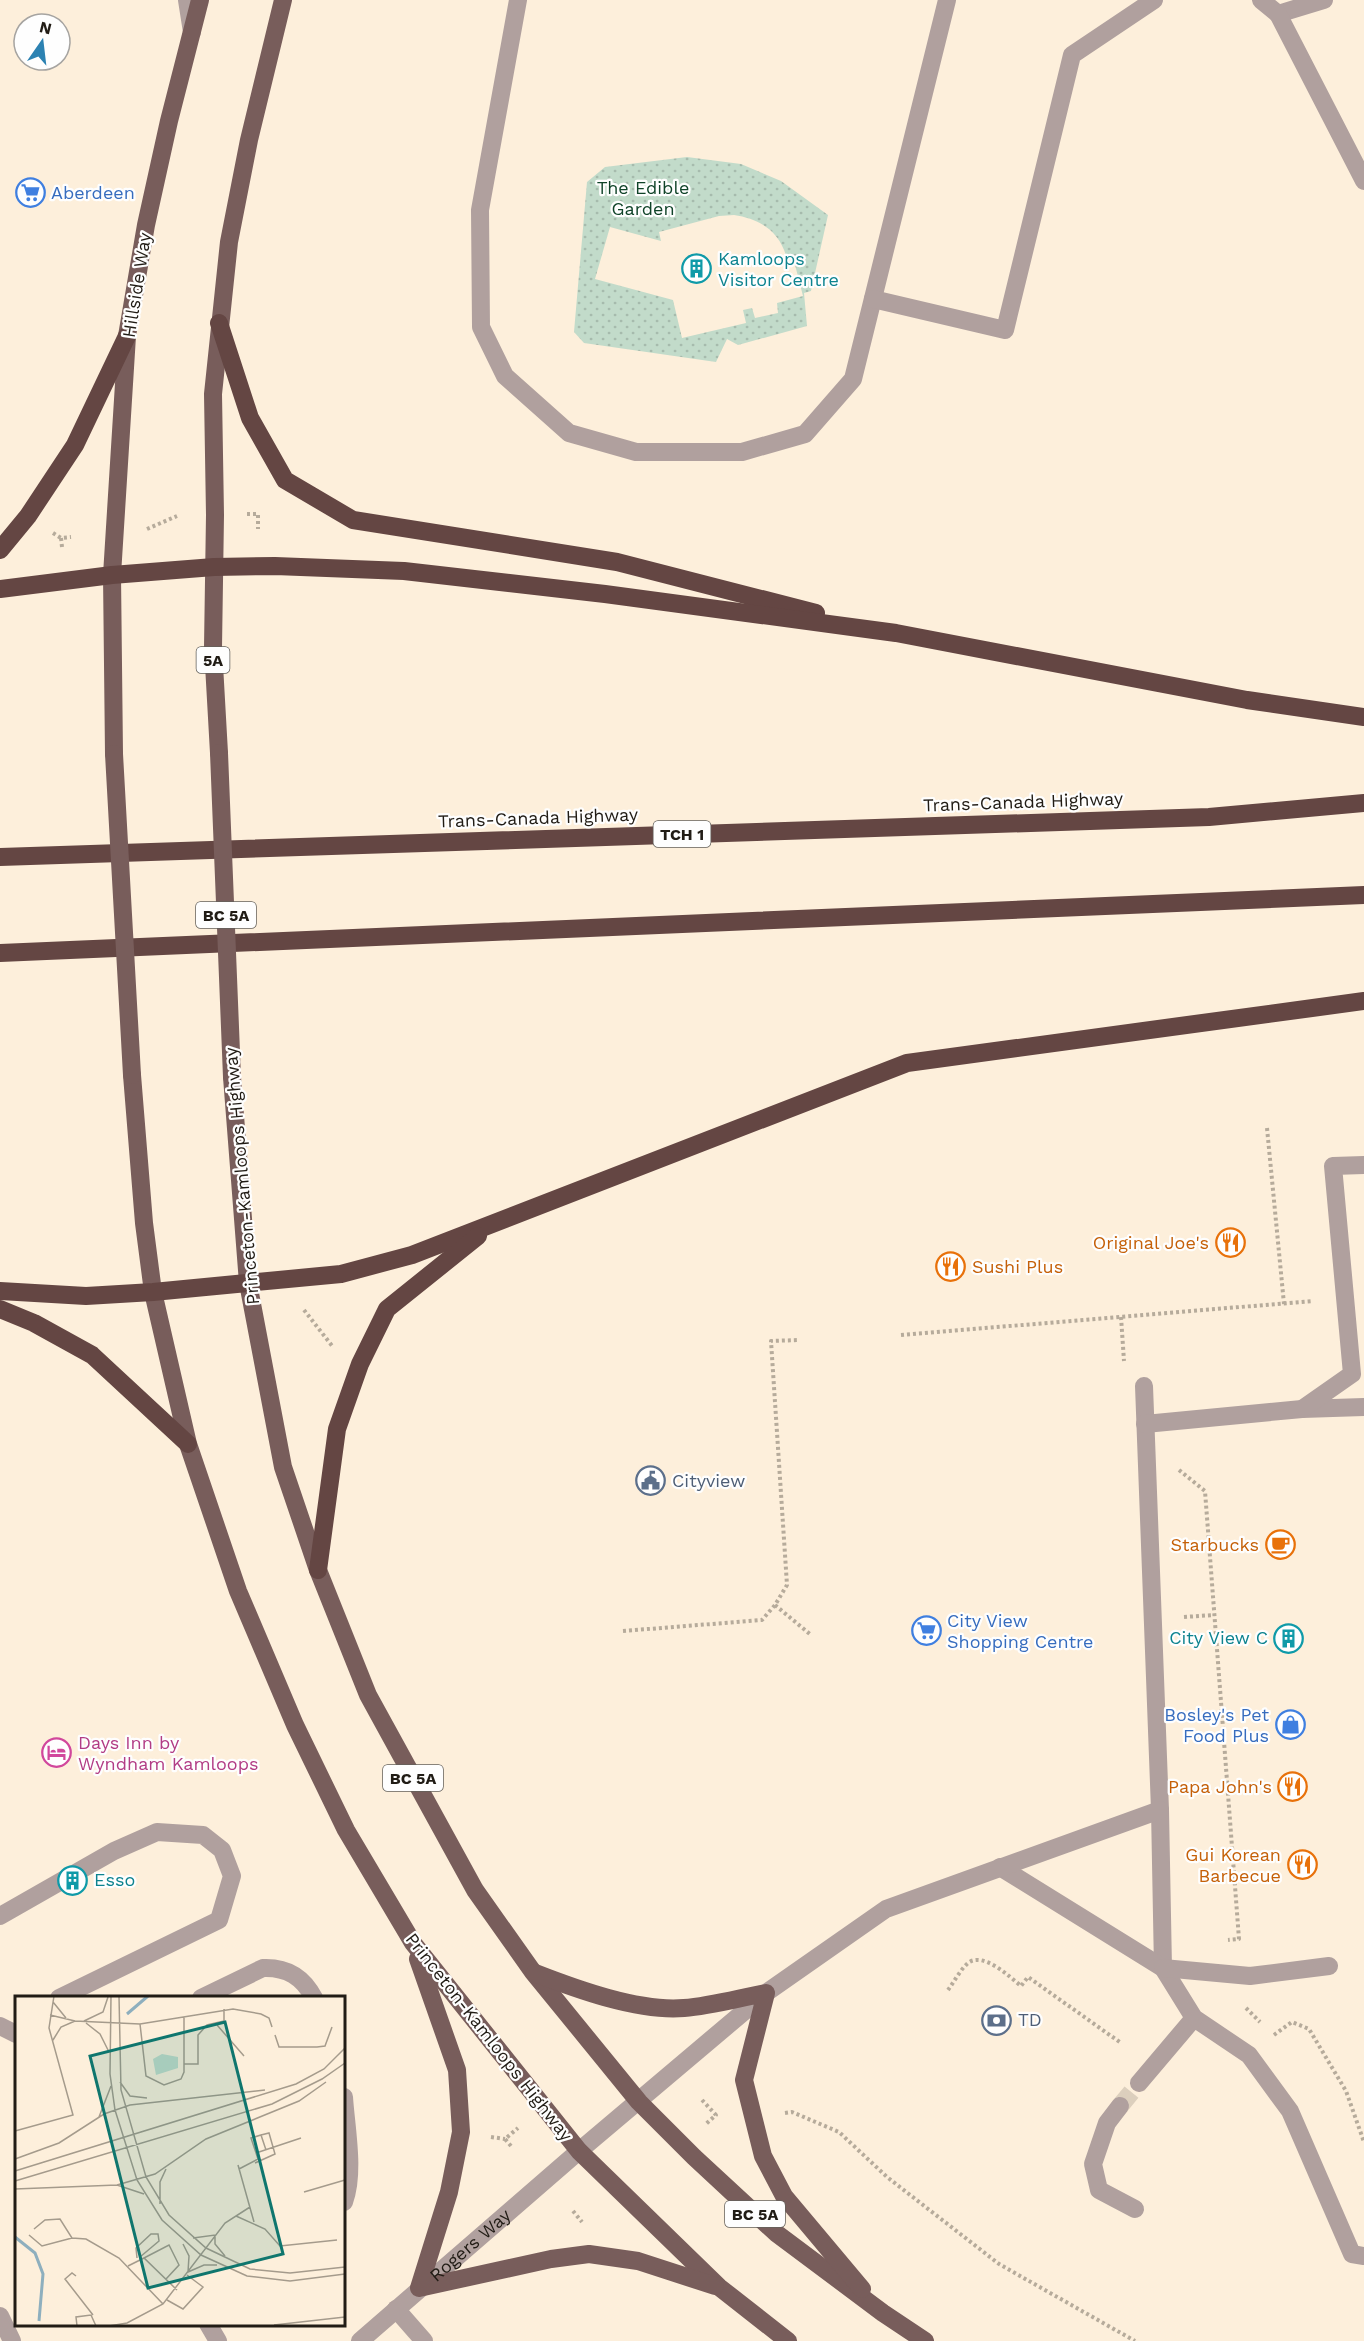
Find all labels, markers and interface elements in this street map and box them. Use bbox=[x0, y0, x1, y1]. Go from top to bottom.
north arrow bbox=[12, 12, 72, 72]
text: N bbox=[37, 17, 54, 39]
supermarket icon: Aberdeen bbox=[14, 177, 46, 209]
park label: The Edible Garden bbox=[597, 177, 689, 219]
place label: Aberdeen bbox=[51, 182, 135, 203]
street label: Hillside Way bbox=[118, 230, 155, 339]
place label: Kamloops Visitor Centre bbox=[718, 248, 839, 290]
building icon: Kamloops Visitor Centre bbox=[681, 253, 713, 285]
road number: 5A bbox=[196, 647, 230, 673]
street label: Trans-Canada Highway bbox=[923, 787, 1124, 815]
street label: Trans-Canada Highway bbox=[438, 803, 639, 831]
road number: TCH 1 bbox=[654, 821, 710, 847]
road number: BC 5A bbox=[196, 902, 256, 928]
street label: Princeton-Kamloops Highway bbox=[220, 1046, 263, 1306]
restaurant icon: Original Joe's bbox=[1214, 1227, 1246, 1259]
place label: Original Joe's bbox=[1093, 1232, 1209, 1253]
restaurant icon: Sushi Plus bbox=[935, 1251, 967, 1283]
place label: Sushi Plus bbox=[972, 1256, 1063, 1277]
public building icon: Cityview bbox=[635, 1465, 667, 1497]
place label: Cityview bbox=[672, 1470, 745, 1491]
cafe icon: Starbucks bbox=[1264, 1529, 1296, 1561]
place label: Starbucks bbox=[1170, 1534, 1259, 1555]
place label: City View Shopping Centre bbox=[947, 1610, 1093, 1652]
supermarket icon: City View Shopping Centre bbox=[910, 1615, 942, 1647]
building icon: City View C bbox=[1273, 1622, 1305, 1654]
place label: City View C bbox=[1169, 1627, 1268, 1648]
place label: Bosley's Pet Food Plus bbox=[1164, 1704, 1269, 1746]
shop icon: Bosley's Pet Food Plus bbox=[1274, 1709, 1306, 1741]
place label: Days Inn by Wyndham Kamloops bbox=[78, 1732, 258, 1774]
hotel icon: Days Inn by Wyndham Kamloops bbox=[41, 1737, 73, 1769]
road number: BC 5A bbox=[383, 1765, 443, 1791]
restaurant icon: Papa John's bbox=[1277, 1771, 1309, 1803]
place label: Papa John's bbox=[1168, 1776, 1272, 1797]
place label: Gui Korean Barbecue bbox=[1185, 1844, 1281, 1886]
restaurant icon: Gui Korean Barbecue bbox=[1286, 1849, 1318, 1881]
building icon: Esso bbox=[57, 1864, 89, 1896]
place label: Esso bbox=[94, 1869, 135, 1890]
street label: Princeton-Kamloops Highway bbox=[402, 1928, 578, 2146]
inset map bbox=[15, 1996, 345, 2326]
bank icon: TD bbox=[981, 2004, 1013, 2036]
place label: TD bbox=[1018, 2009, 1042, 2030]
road number: BC 5A bbox=[725, 2201, 785, 2227]
street label: Rogers Way bbox=[425, 2204, 515, 2286]

